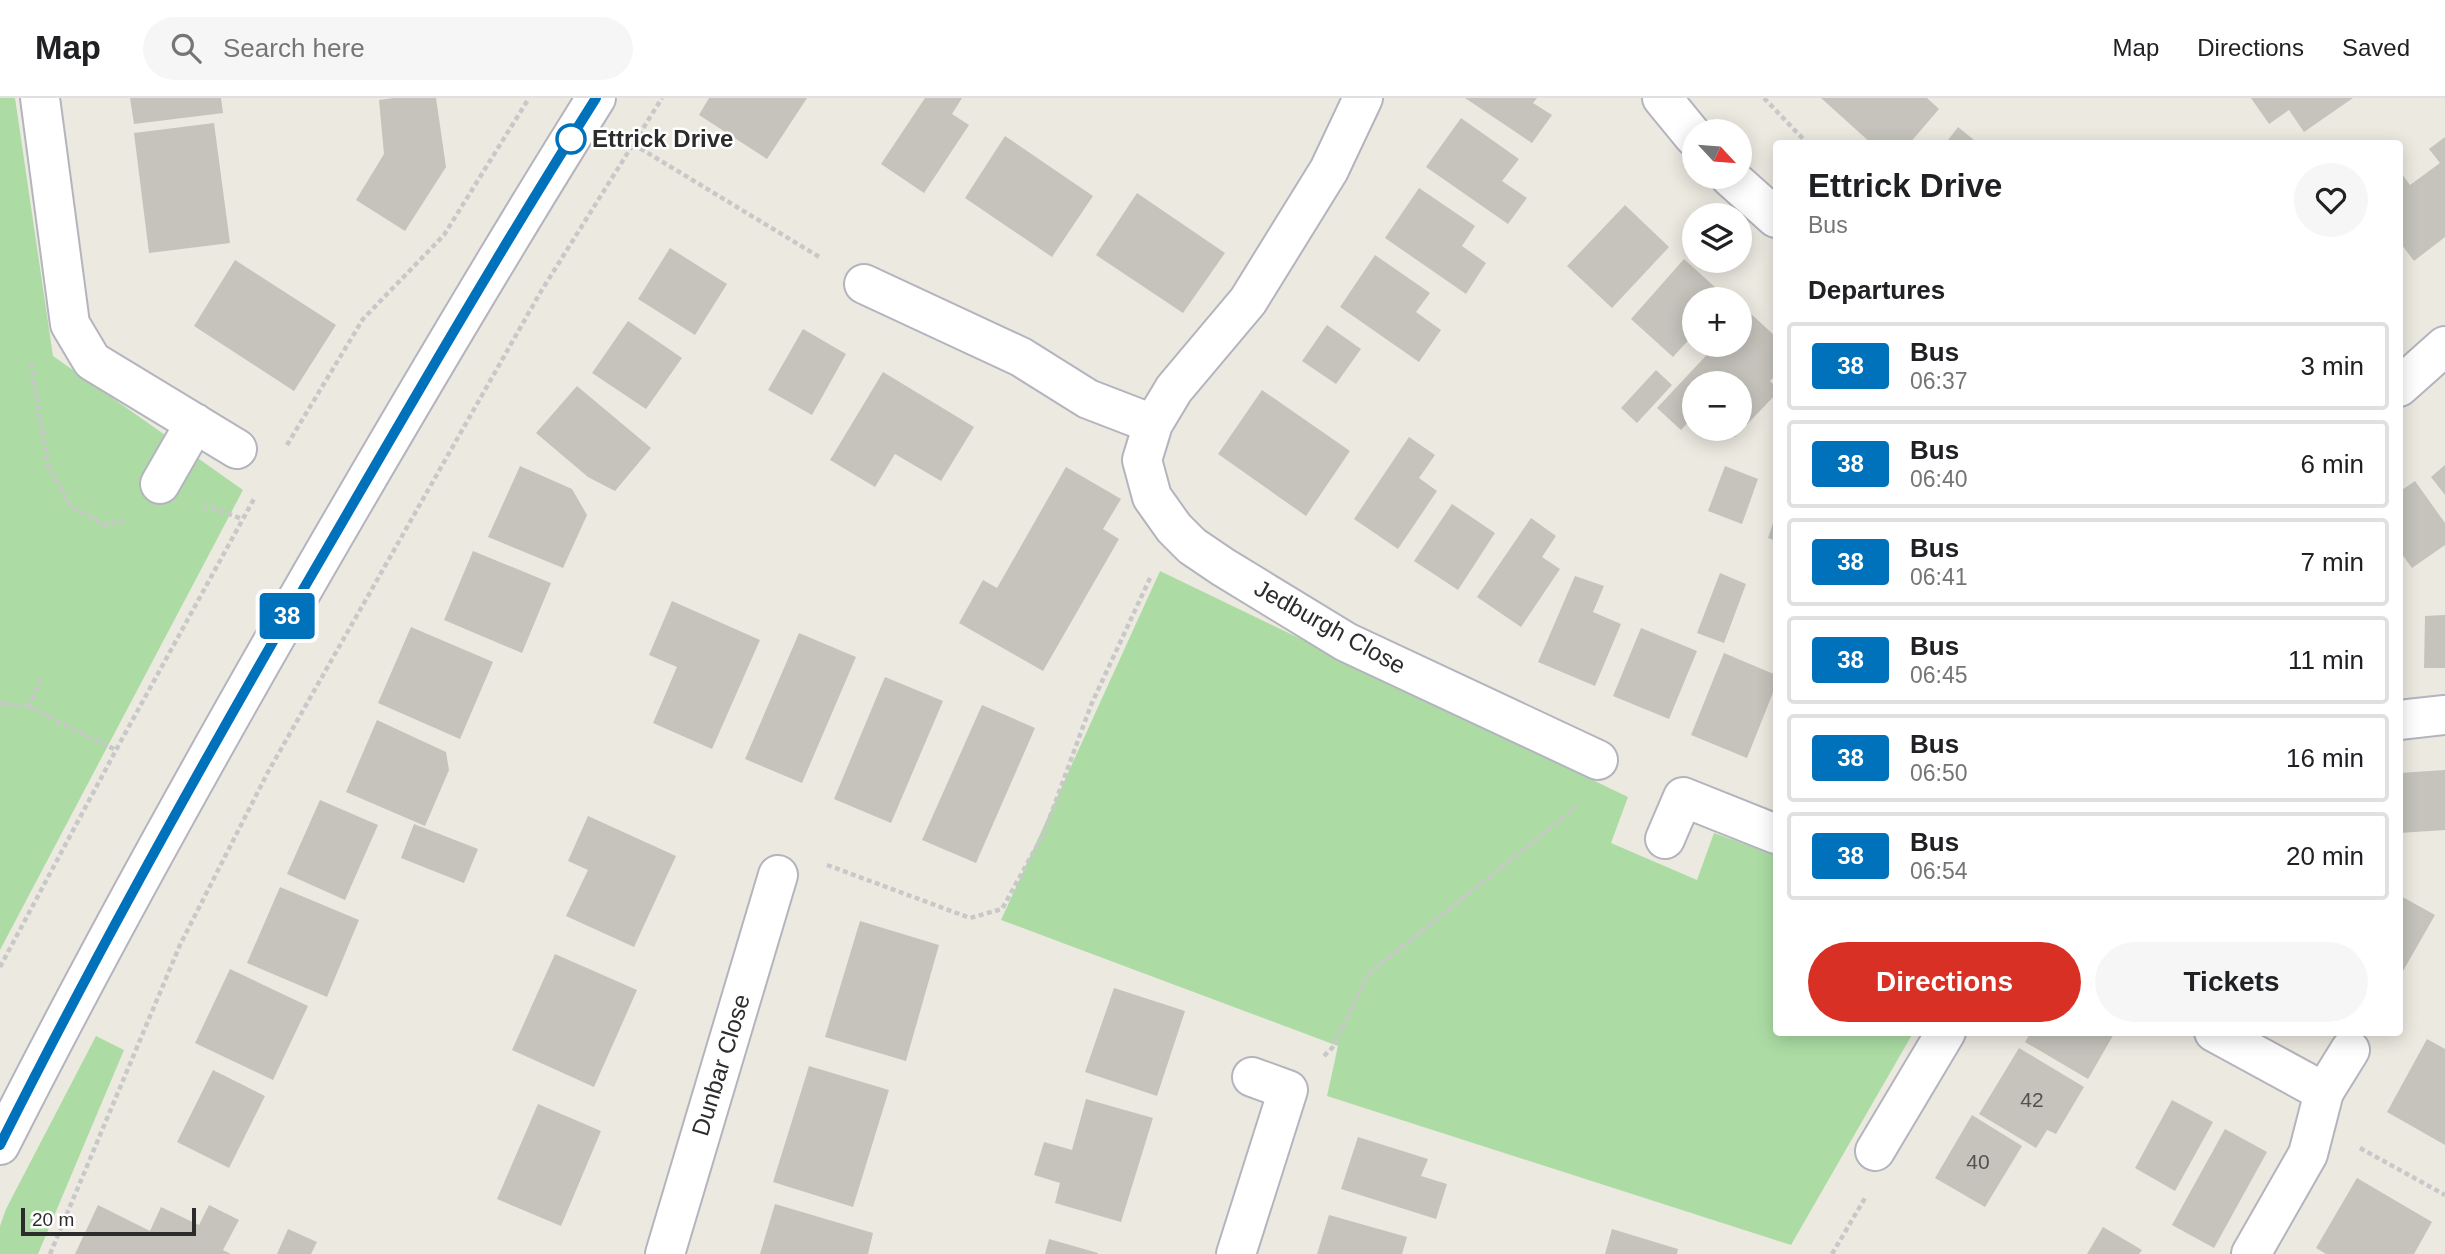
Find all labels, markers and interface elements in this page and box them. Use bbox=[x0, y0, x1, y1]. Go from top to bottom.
search box bbox=[143, 17, 633, 80]
text: Map bbox=[35, 29, 101, 66]
icon: search bbox=[167, 29, 205, 67]
text: Search here bbox=[223, 33, 365, 63]
text: Map bbox=[2113, 34, 2159, 61]
text: Directions bbox=[2197, 34, 2304, 61]
text: Saved bbox=[2342, 34, 2410, 61]
north arrow bbox=[1682, 119, 1752, 189]
map controls bbox=[1682, 119, 1752, 441]
marker: Ettrick Drive bbox=[556, 124, 586, 154]
place label: Ettrick Drive bbox=[592, 125, 733, 152]
button: heart bbox=[2294, 163, 2368, 237]
text: Ettrick Drive bbox=[1808, 167, 2002, 204]
button: layers bbox=[1682, 203, 1752, 273]
text: Bus bbox=[1808, 212, 1848, 238]
text: Departures bbox=[1808, 275, 1945, 305]
button: + bbox=[1682, 287, 1752, 357]
text: Bus bbox=[1910, 337, 1959, 367]
text: 3 min bbox=[2300, 351, 2364, 381]
text: 38 bbox=[1837, 352, 1864, 379]
text: 06:37 bbox=[1910, 368, 1968, 394]
button: − bbox=[1682, 371, 1752, 441]
text: Bus bbox=[1910, 435, 1959, 465]
text: 6 min bbox=[2300, 449, 2364, 479]
text: 38 bbox=[1837, 450, 1864, 477]
text: 06:40 bbox=[1910, 466, 1968, 492]
text: Bus bbox=[1910, 533, 1959, 563]
text: 7 min bbox=[2300, 547, 2364, 577]
text: 38 bbox=[1837, 548, 1864, 575]
text: 06:41 bbox=[1910, 564, 1968, 590]
street label: Jedburgh Close bbox=[1250, 574, 1410, 679]
line badge: 38 bbox=[256, 593, 318, 639]
text: 38 bbox=[274, 602, 300, 629]
text: Bus bbox=[1910, 631, 1959, 661]
text: 11 min bbox=[2288, 645, 2364, 675]
text: 38 bbox=[1837, 646, 1864, 673]
text: 06:45 bbox=[1910, 662, 1968, 688]
text: Bus bbox=[1910, 729, 1959, 759]
text: 16 min bbox=[2286, 743, 2364, 773]
text: 38 bbox=[1837, 744, 1864, 771]
text: 06:50 bbox=[1910, 760, 1968, 786]
text: Bus bbox=[1910, 827, 1959, 857]
text: 20 min bbox=[2286, 841, 2364, 871]
text: 38 bbox=[1837, 842, 1864, 869]
text: 06:54 bbox=[1910, 858, 1968, 884]
button: Directions bbox=[1808, 942, 2081, 1022]
button: Tickets bbox=[2095, 942, 2368, 1022]
street label: Dunbar Close bbox=[686, 991, 755, 1139]
house number: 42 bbox=[2020, 1088, 2044, 1111]
house number: 40 bbox=[1966, 1150, 1990, 1173]
scale bar bbox=[21, 1205, 196, 1237]
text: 20 m bbox=[32, 1209, 74, 1230]

